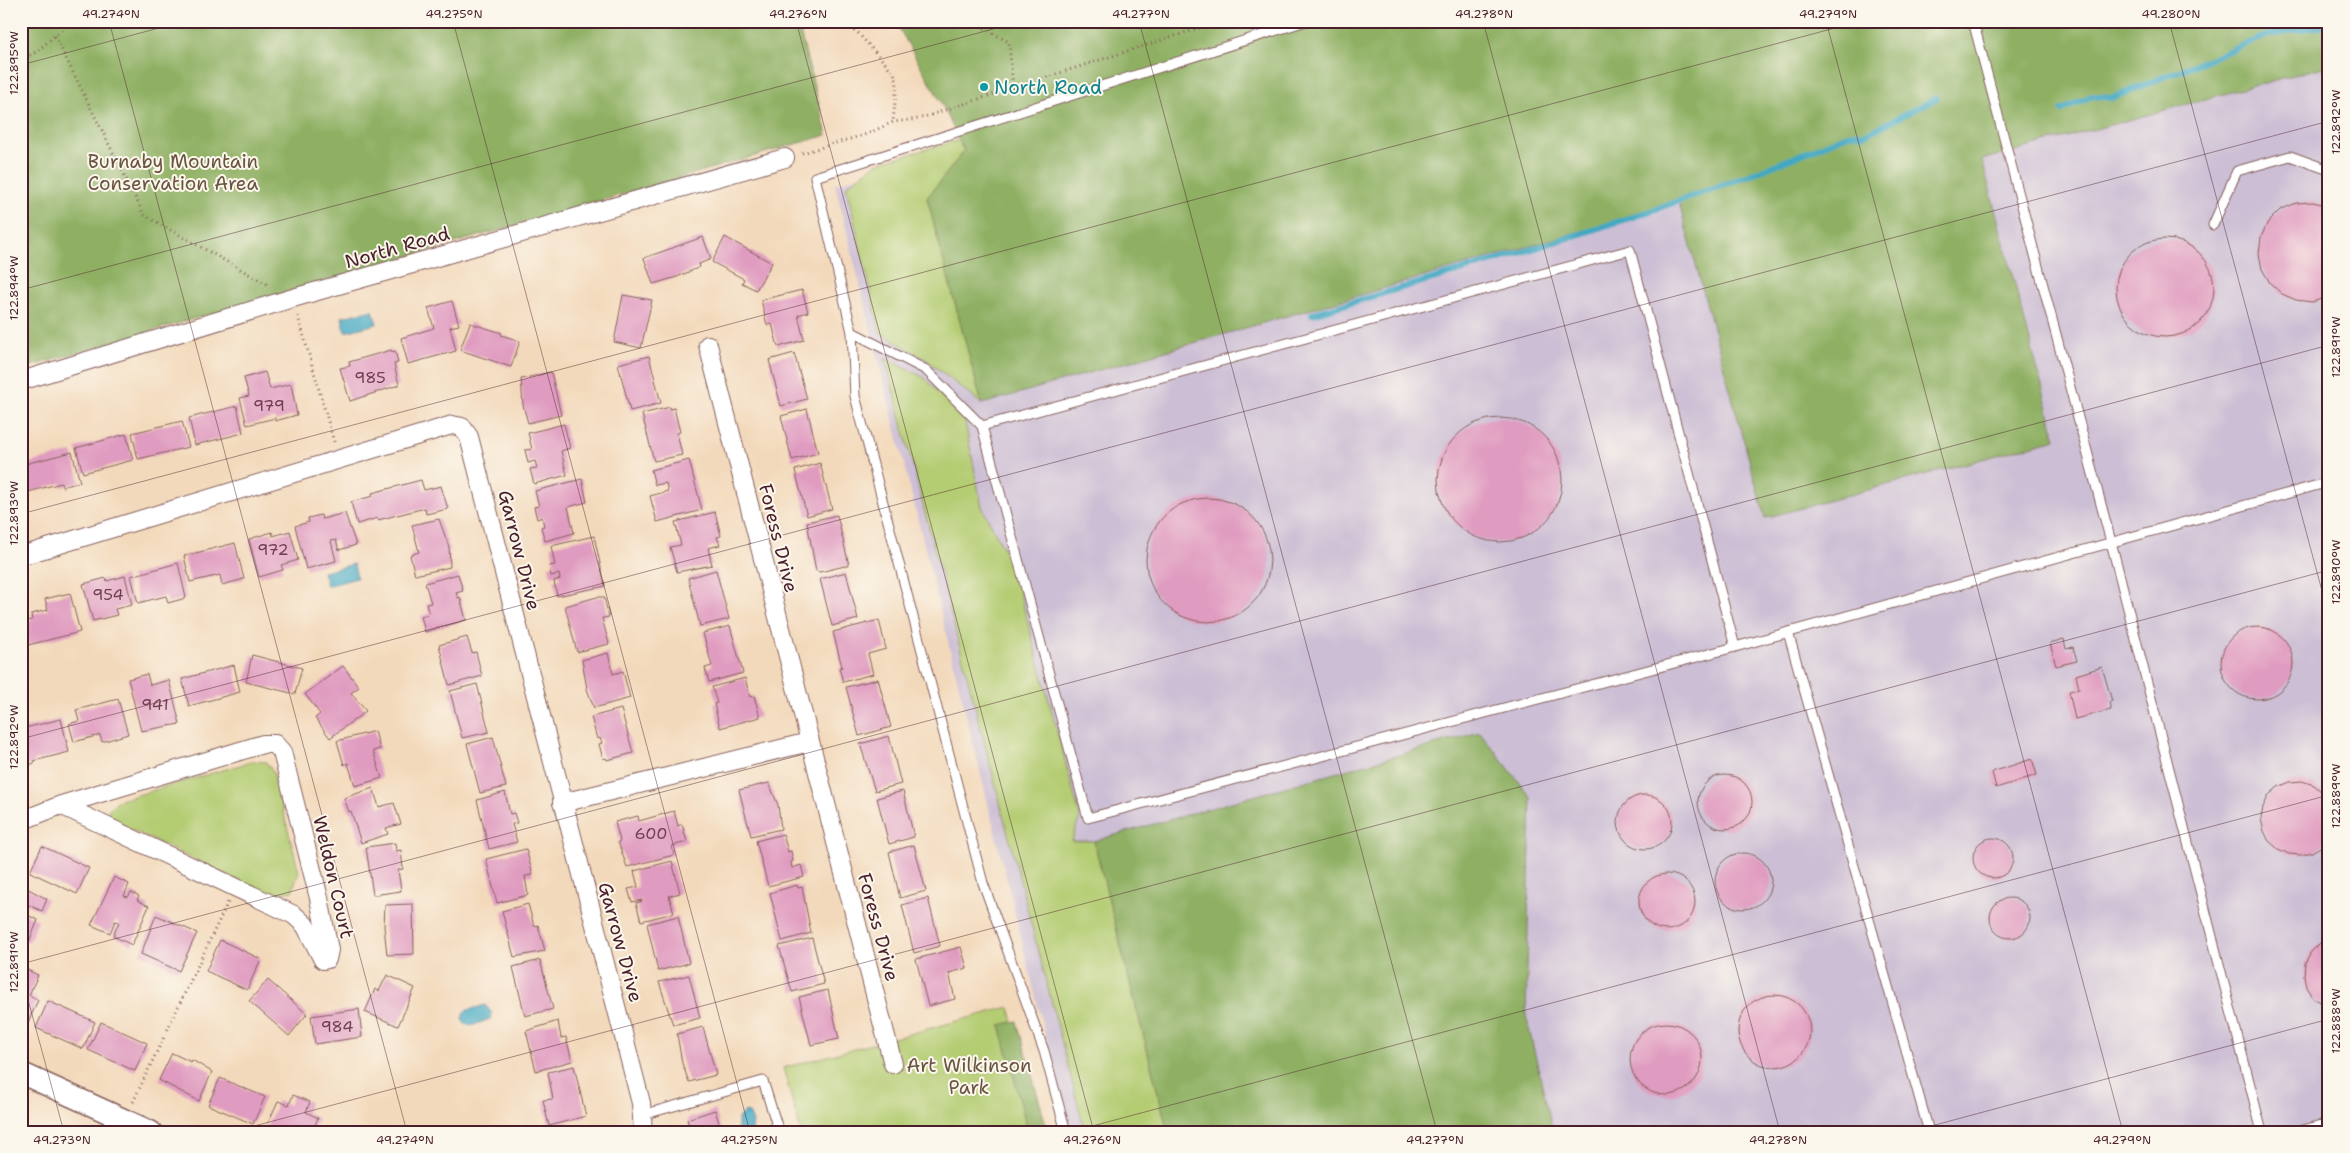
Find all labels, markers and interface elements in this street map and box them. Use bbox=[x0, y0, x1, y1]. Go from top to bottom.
text: 49.274°N bbox=[82, 6, 140, 22]
text: 49.275°N bbox=[425, 6, 483, 22]
text: 49.276°N bbox=[769, 6, 827, 22]
text: 49.277°N bbox=[1112, 6, 1170, 22]
text: 49.278°N bbox=[1455, 6, 1513, 22]
text: 49.279°N bbox=[1799, 6, 1857, 22]
text: 49.280°N bbox=[2142, 6, 2200, 22]
text: 122.895°W bbox=[6, 31, 22, 95]
place label: North Road bbox=[994, 75, 1102, 100]
marker: North Road bbox=[978, 81, 990, 93]
text: 122.892°W bbox=[2328, 90, 2344, 154]
park label: Burnaby Mountain Conservation Area bbox=[88, 149, 258, 196]
street label: North Road bbox=[342, 221, 453, 274]
text: 122.894°W bbox=[6, 256, 22, 320]
text: 122.891°W bbox=[2328, 316, 2344, 378]
house number: 985 bbox=[354, 367, 386, 388]
house number: 979 bbox=[253, 395, 285, 416]
text: 122.893°W bbox=[6, 481, 22, 545]
street label: Foress Drive bbox=[753, 481, 804, 595]
street label: Garrow Drive bbox=[492, 487, 547, 613]
house number: 972 bbox=[257, 539, 289, 560]
text: 122.890°W bbox=[2328, 539, 2344, 605]
house number: 954 bbox=[92, 584, 124, 605]
house number: 941 bbox=[141, 694, 169, 715]
text: 122.892°W bbox=[6, 705, 22, 769]
text: 122.889°W bbox=[2328, 763, 2344, 829]
street label: Weldon Court bbox=[307, 813, 360, 941]
house number: 600 bbox=[634, 823, 668, 844]
street label: Foress Drive bbox=[852, 870, 905, 984]
street label: Garrow Drive bbox=[592, 879, 649, 1005]
text: 122.891°W bbox=[6, 931, 22, 993]
text: 122.888°W bbox=[2328, 988, 2344, 1054]
house number: 984 bbox=[321, 1016, 353, 1037]
park label: Art Wilkinson Park bbox=[906, 1053, 1032, 1100]
text: 49.273°N bbox=[33, 1132, 91, 1148]
text: 49.274°N bbox=[376, 1132, 434, 1148]
text: 49.275°N bbox=[720, 1132, 778, 1148]
text: 49.276°N bbox=[1063, 1132, 1121, 1148]
text: 49.277°N bbox=[1406, 1132, 1464, 1148]
text: 49.278°N bbox=[1749, 1132, 1807, 1148]
text: 49.279°N bbox=[2093, 1132, 2151, 1148]

